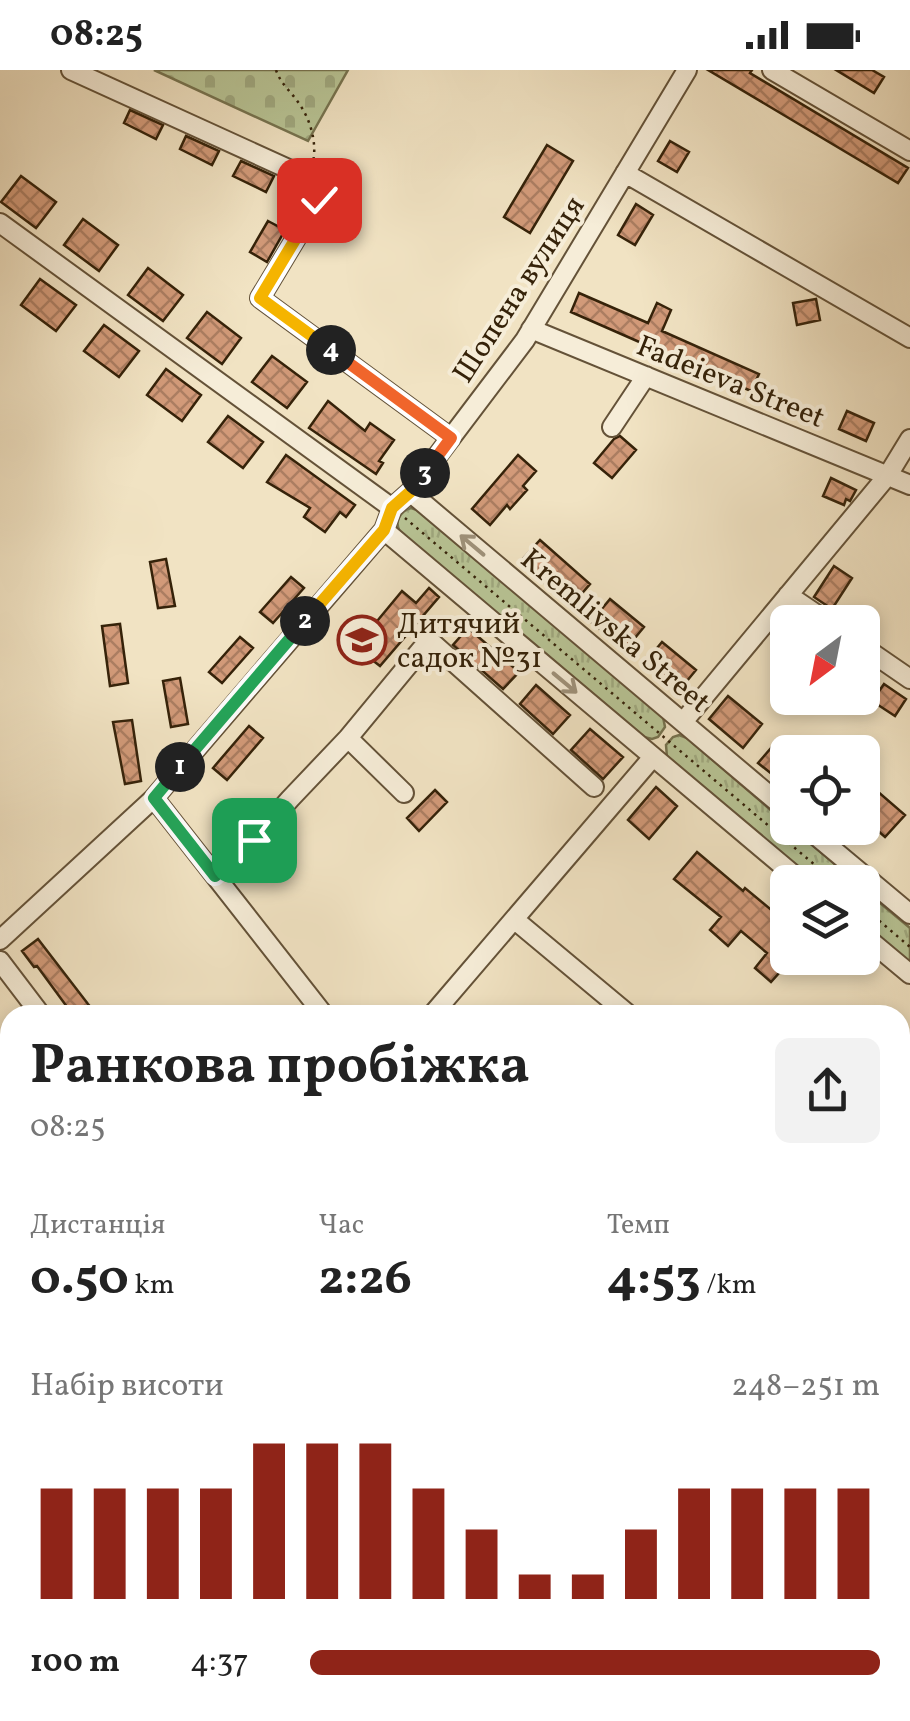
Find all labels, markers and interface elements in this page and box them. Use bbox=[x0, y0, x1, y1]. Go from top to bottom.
text: 08:25 bbox=[50, 9, 143, 62]
pin bbox=[277, 158, 362, 243]
icon: check bbox=[292, 173, 347, 228]
street label: Шопена вулиця bbox=[443, 188, 596, 392]
pin: 4 bbox=[306, 325, 356, 375]
street label: Fadeieva Street bbox=[630, 326, 831, 440]
text: 4 bbox=[323, 330, 339, 369]
pin: 3 bbox=[400, 448, 450, 498]
text: 3 bbox=[418, 453, 432, 492]
one-way arrow bbox=[460, 534, 486, 556]
street label: Kremlivska Street bbox=[511, 540, 719, 724]
pin: 2 bbox=[280, 596, 330, 646]
text: 2 bbox=[298, 601, 312, 640]
place label: Дитячий садок №31 bbox=[397, 604, 542, 680]
north arrow bbox=[770, 605, 880, 715]
map controls bbox=[770, 605, 880, 975]
school or university icon: Дитячий садок №31 bbox=[336, 614, 388, 666]
one-way arrow bbox=[552, 672, 578, 694]
button: locate bbox=[770, 735, 880, 845]
pin: 1 bbox=[155, 742, 205, 792]
text: 1 bbox=[174, 747, 186, 786]
pin bbox=[212, 798, 297, 883]
icon: arrive bbox=[227, 813, 282, 868]
button: layers bbox=[770, 865, 880, 975]
text: Ранкова пробіжка bbox=[30, 1030, 530, 1106]
button: share bbox=[775, 1038, 880, 1143]
text: 08:25 bbox=[30, 1106, 106, 1150]
text: Дистанція bbox=[30, 1206, 165, 1245]
text: Час bbox=[318, 1206, 364, 1245]
text: Темп bbox=[607, 1206, 670, 1245]
text: 0.50 bbox=[30, 1245, 129, 1315]
text: 2:26 bbox=[318, 1245, 412, 1315]
text: 4:53 bbox=[607, 1245, 701, 1315]
text: km bbox=[129, 1266, 175, 1305]
text: /km bbox=[701, 1266, 757, 1305]
text: Набір висоти bbox=[30, 1365, 224, 1409]
text: 248–251 m bbox=[731, 1365, 880, 1409]
text: 100 m bbox=[30, 1641, 120, 1685]
text: 4:37 bbox=[190, 1641, 249, 1685]

